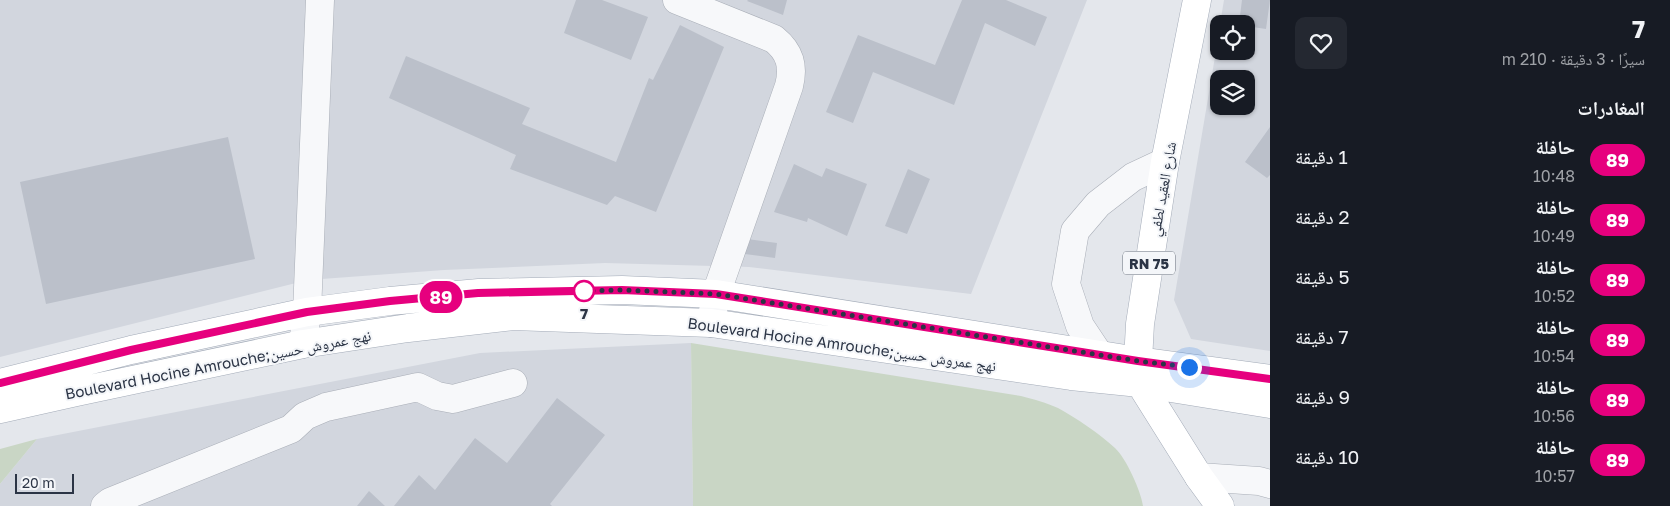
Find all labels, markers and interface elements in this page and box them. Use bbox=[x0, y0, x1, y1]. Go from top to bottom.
text: 7 bbox=[1632, 14, 1645, 43]
map controls bbox=[1210, 15, 1255, 115]
button: locate bbox=[1210, 15, 1255, 60]
button: heart bbox=[1295, 17, 1347, 69]
text: سيرًا · 3 دقيقة · 210 m bbox=[1502, 49, 1645, 69]
button: layers bbox=[1210, 70, 1255, 115]
text: المغادرات bbox=[1578, 96, 1645, 119]
text: حافلة bbox=[1536, 135, 1575, 158]
street label: شارع العقيد لطفي bbox=[1145, 140, 1183, 239]
text: 1 دقيقة bbox=[1295, 145, 1348, 168]
text: 89 bbox=[1606, 149, 1629, 171]
text: 10:48 bbox=[1533, 166, 1575, 186]
text: حافلة bbox=[1536, 195, 1575, 218]
text: 2 دقيقة bbox=[1295, 205, 1349, 228]
text: 89 bbox=[1606, 209, 1629, 231]
text: 10:49 bbox=[1533, 226, 1575, 246]
road number: RN 75 bbox=[1123, 252, 1175, 274]
text: حافلة bbox=[1536, 255, 1575, 278]
text: 5 دقيقة bbox=[1295, 265, 1349, 288]
text: 89 bbox=[1606, 269, 1629, 291]
marker: 7 bbox=[573, 280, 595, 302]
line badge: 89 bbox=[418, 281, 464, 313]
text: 89 bbox=[430, 286, 452, 308]
text: 10:52 bbox=[1534, 286, 1575, 306]
place label: 7 bbox=[580, 304, 588, 322]
street label: Boulevard Hocine Amrouche;نهج عمروش حسين bbox=[686, 313, 997, 377]
text: حافلة bbox=[1536, 315, 1575, 338]
street label: Boulevard Hocine Amrouche;نهج عمروش حسين bbox=[63, 325, 373, 404]
text: 7 دقيقة bbox=[1295, 325, 1348, 348]
text: 89 bbox=[1606, 329, 1629, 351]
text: 10:54 bbox=[1533, 346, 1575, 366]
your location bbox=[1177, 355, 1202, 380]
text: حافلة bbox=[1536, 375, 1575, 398]
text: 9 دقيقة bbox=[1295, 385, 1350, 408]
text: 89 bbox=[1606, 389, 1629, 411]
text: 10:56 bbox=[1534, 406, 1575, 426]
text: حافلة bbox=[1536, 435, 1575, 458]
text: 10 دقيقة bbox=[1295, 445, 1359, 468]
text: 89 bbox=[1606, 449, 1629, 471]
text: 10:57 bbox=[1535, 466, 1575, 486]
scale bar bbox=[15, 471, 74, 494]
text: 20 m bbox=[22, 474, 55, 491]

